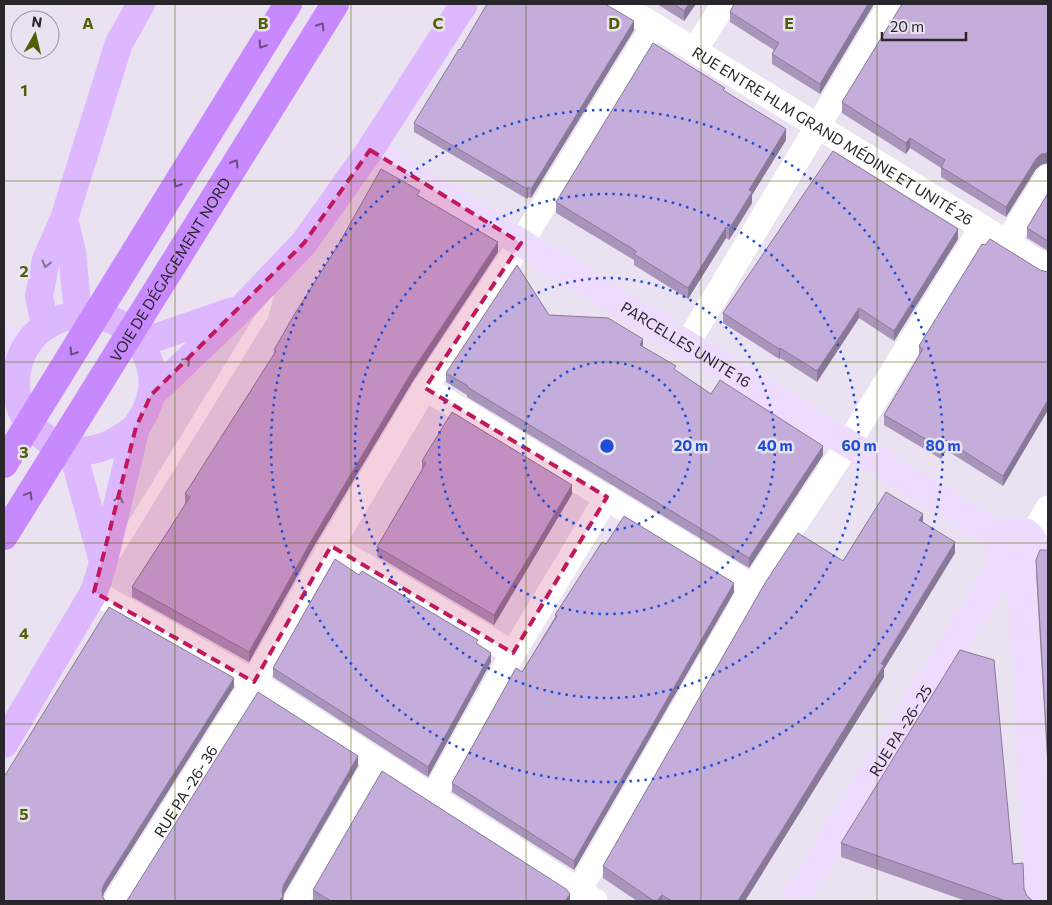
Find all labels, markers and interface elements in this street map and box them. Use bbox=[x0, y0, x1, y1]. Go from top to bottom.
north arrow bbox=[10, 10, 60, 60]
scale bar bbox=[882, 10, 966, 42]
text: N bbox=[30, 12, 43, 31]
text: A bbox=[82, 13, 94, 32]
text: B bbox=[258, 13, 269, 32]
text: C bbox=[433, 13, 444, 32]
text: D bbox=[608, 13, 620, 32]
text: E bbox=[784, 13, 794, 32]
text: 20 m bbox=[890, 17, 924, 35]
one-way arrow bbox=[315, 22, 325, 31]
one-way arrow bbox=[259, 40, 268, 49]
street label: RUE ENTRE HLM GRAND MÉDINE ET UNITÉ 26 bbox=[689, 42, 976, 229]
text: 1 bbox=[20, 80, 28, 99]
one-way arrow bbox=[229, 160, 238, 169]
street label: VOIE DE DÉGAGEMENT NORD bbox=[106, 174, 234, 365]
one-way arrow bbox=[173, 178, 183, 187]
one-way arrow bbox=[41, 260, 52, 269]
text: 2 bbox=[19, 261, 29, 280]
street label: PARCELLES UNITE 16 bbox=[618, 297, 754, 391]
one-way arrow bbox=[70, 346, 79, 355]
one-way arrow bbox=[181, 358, 190, 367]
text: 20 m bbox=[674, 436, 708, 454]
text: 40 m bbox=[757, 436, 793, 454]
text: 60 m bbox=[841, 436, 877, 454]
text: 80 m bbox=[925, 436, 961, 454]
centre of rings bbox=[598, 437, 616, 455]
text: 3 bbox=[19, 442, 29, 461]
one-way arrow bbox=[23, 491, 33, 500]
one-way arrow bbox=[113, 495, 124, 504]
text: 4 bbox=[19, 623, 29, 642]
street label: RUE PA -26- 25 bbox=[865, 681, 935, 779]
street label: RUE PA -26- 36 bbox=[150, 742, 221, 840]
text: 5 bbox=[19, 804, 29, 823]

